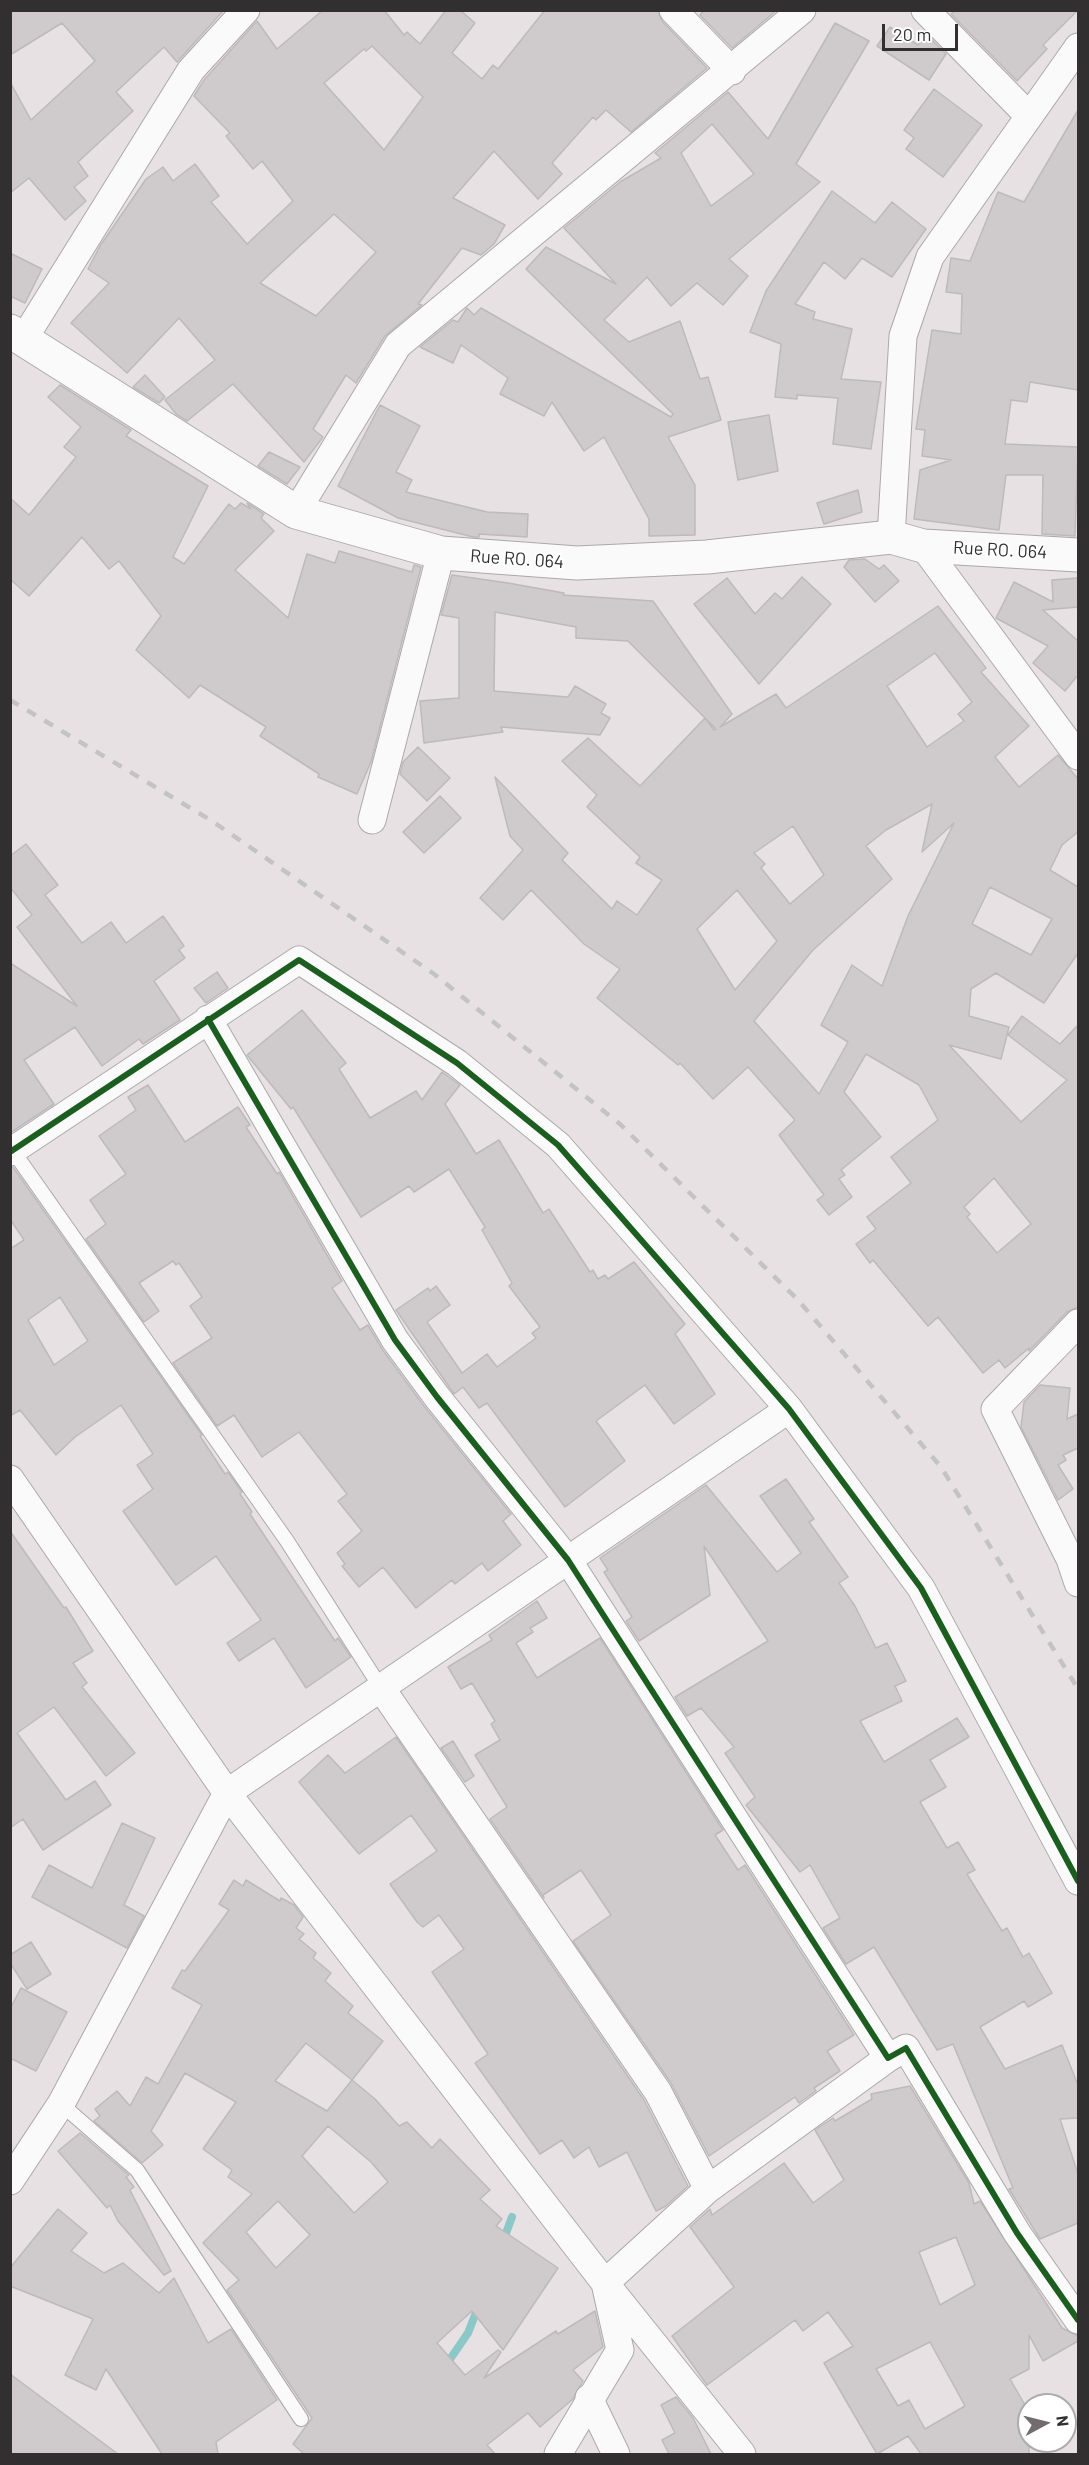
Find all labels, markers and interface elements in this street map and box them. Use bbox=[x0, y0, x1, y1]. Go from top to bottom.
scale bar bbox=[885, 12, 962, 50]
text: 20 m bbox=[893, 23, 931, 45]
street label: Rue RO. 064 bbox=[953, 537, 1047, 563]
street label: Rue RO. 064 bbox=[469, 545, 565, 573]
north arrow bbox=[1017, 2393, 1077, 2453]
text: N bbox=[1053, 2415, 1073, 2427]

